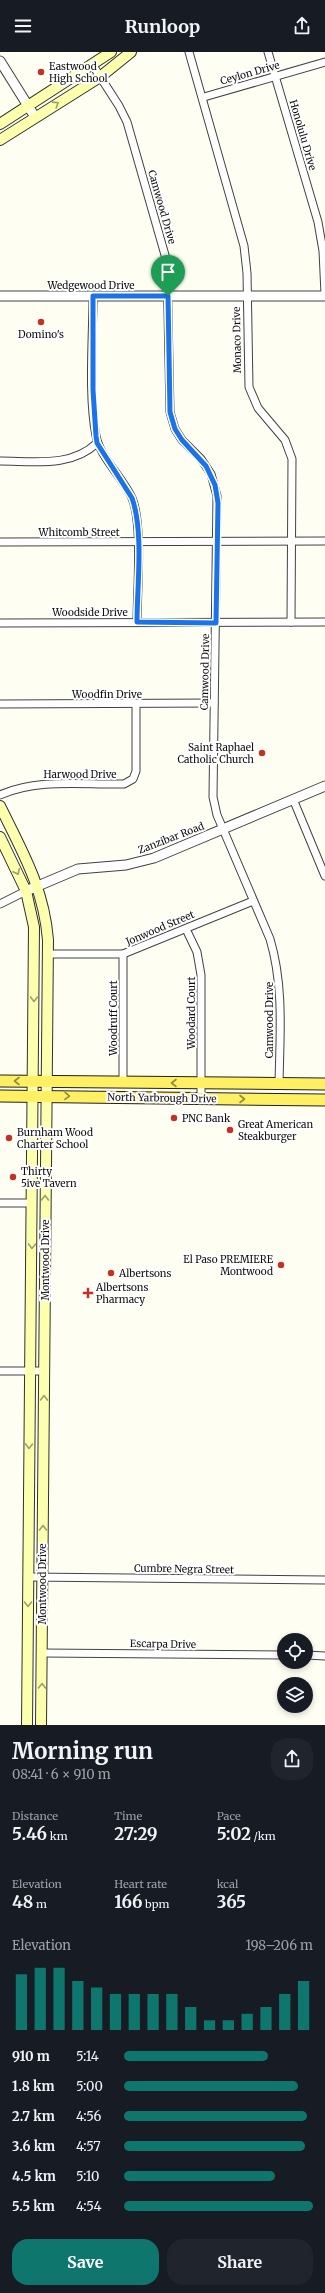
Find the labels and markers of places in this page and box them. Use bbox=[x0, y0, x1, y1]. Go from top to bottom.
place label: Eastwood High School bbox=[49, 60, 108, 85]
marker: Eastwood High School bbox=[36, 67, 46, 77]
pin bbox=[151, 255, 185, 296]
marker: Domino's bbox=[36, 317, 46, 327]
place label: Domino's bbox=[18, 328, 64, 341]
place label: Saint Raphael Catholic Church bbox=[177, 741, 254, 766]
marker: Saint Raphael Catholic Church bbox=[257, 748, 267, 758]
place label: PNC Bank bbox=[182, 1112, 231, 1125]
marker: PNC Bank bbox=[169, 1113, 179, 1123]
place label: Great American Steakburger bbox=[238, 1118, 313, 1143]
marker: Great American Steakburger bbox=[225, 1125, 235, 1135]
place label: Burnham Wood Charter School bbox=[17, 1126, 93, 1151]
marker: Burnham Wood Charter School bbox=[4, 1133, 14, 1143]
place label: Thirty 5ive Tavern bbox=[21, 1165, 77, 1190]
marker: Thirty 5ive Tavern bbox=[8, 1172, 18, 1182]
place label: El Paso PREMIERE Montwood bbox=[183, 1253, 274, 1278]
marker: El Paso PREMIERE Montwood bbox=[276, 1260, 286, 1270]
place label: Albertsons bbox=[118, 1267, 172, 1280]
marker: Albertsons bbox=[106, 1268, 116, 1278]
place label: Albertsons Pharmacy bbox=[95, 1281, 149, 1306]
marker: Albertsons Pharmacy bbox=[83, 1288, 93, 1298]

